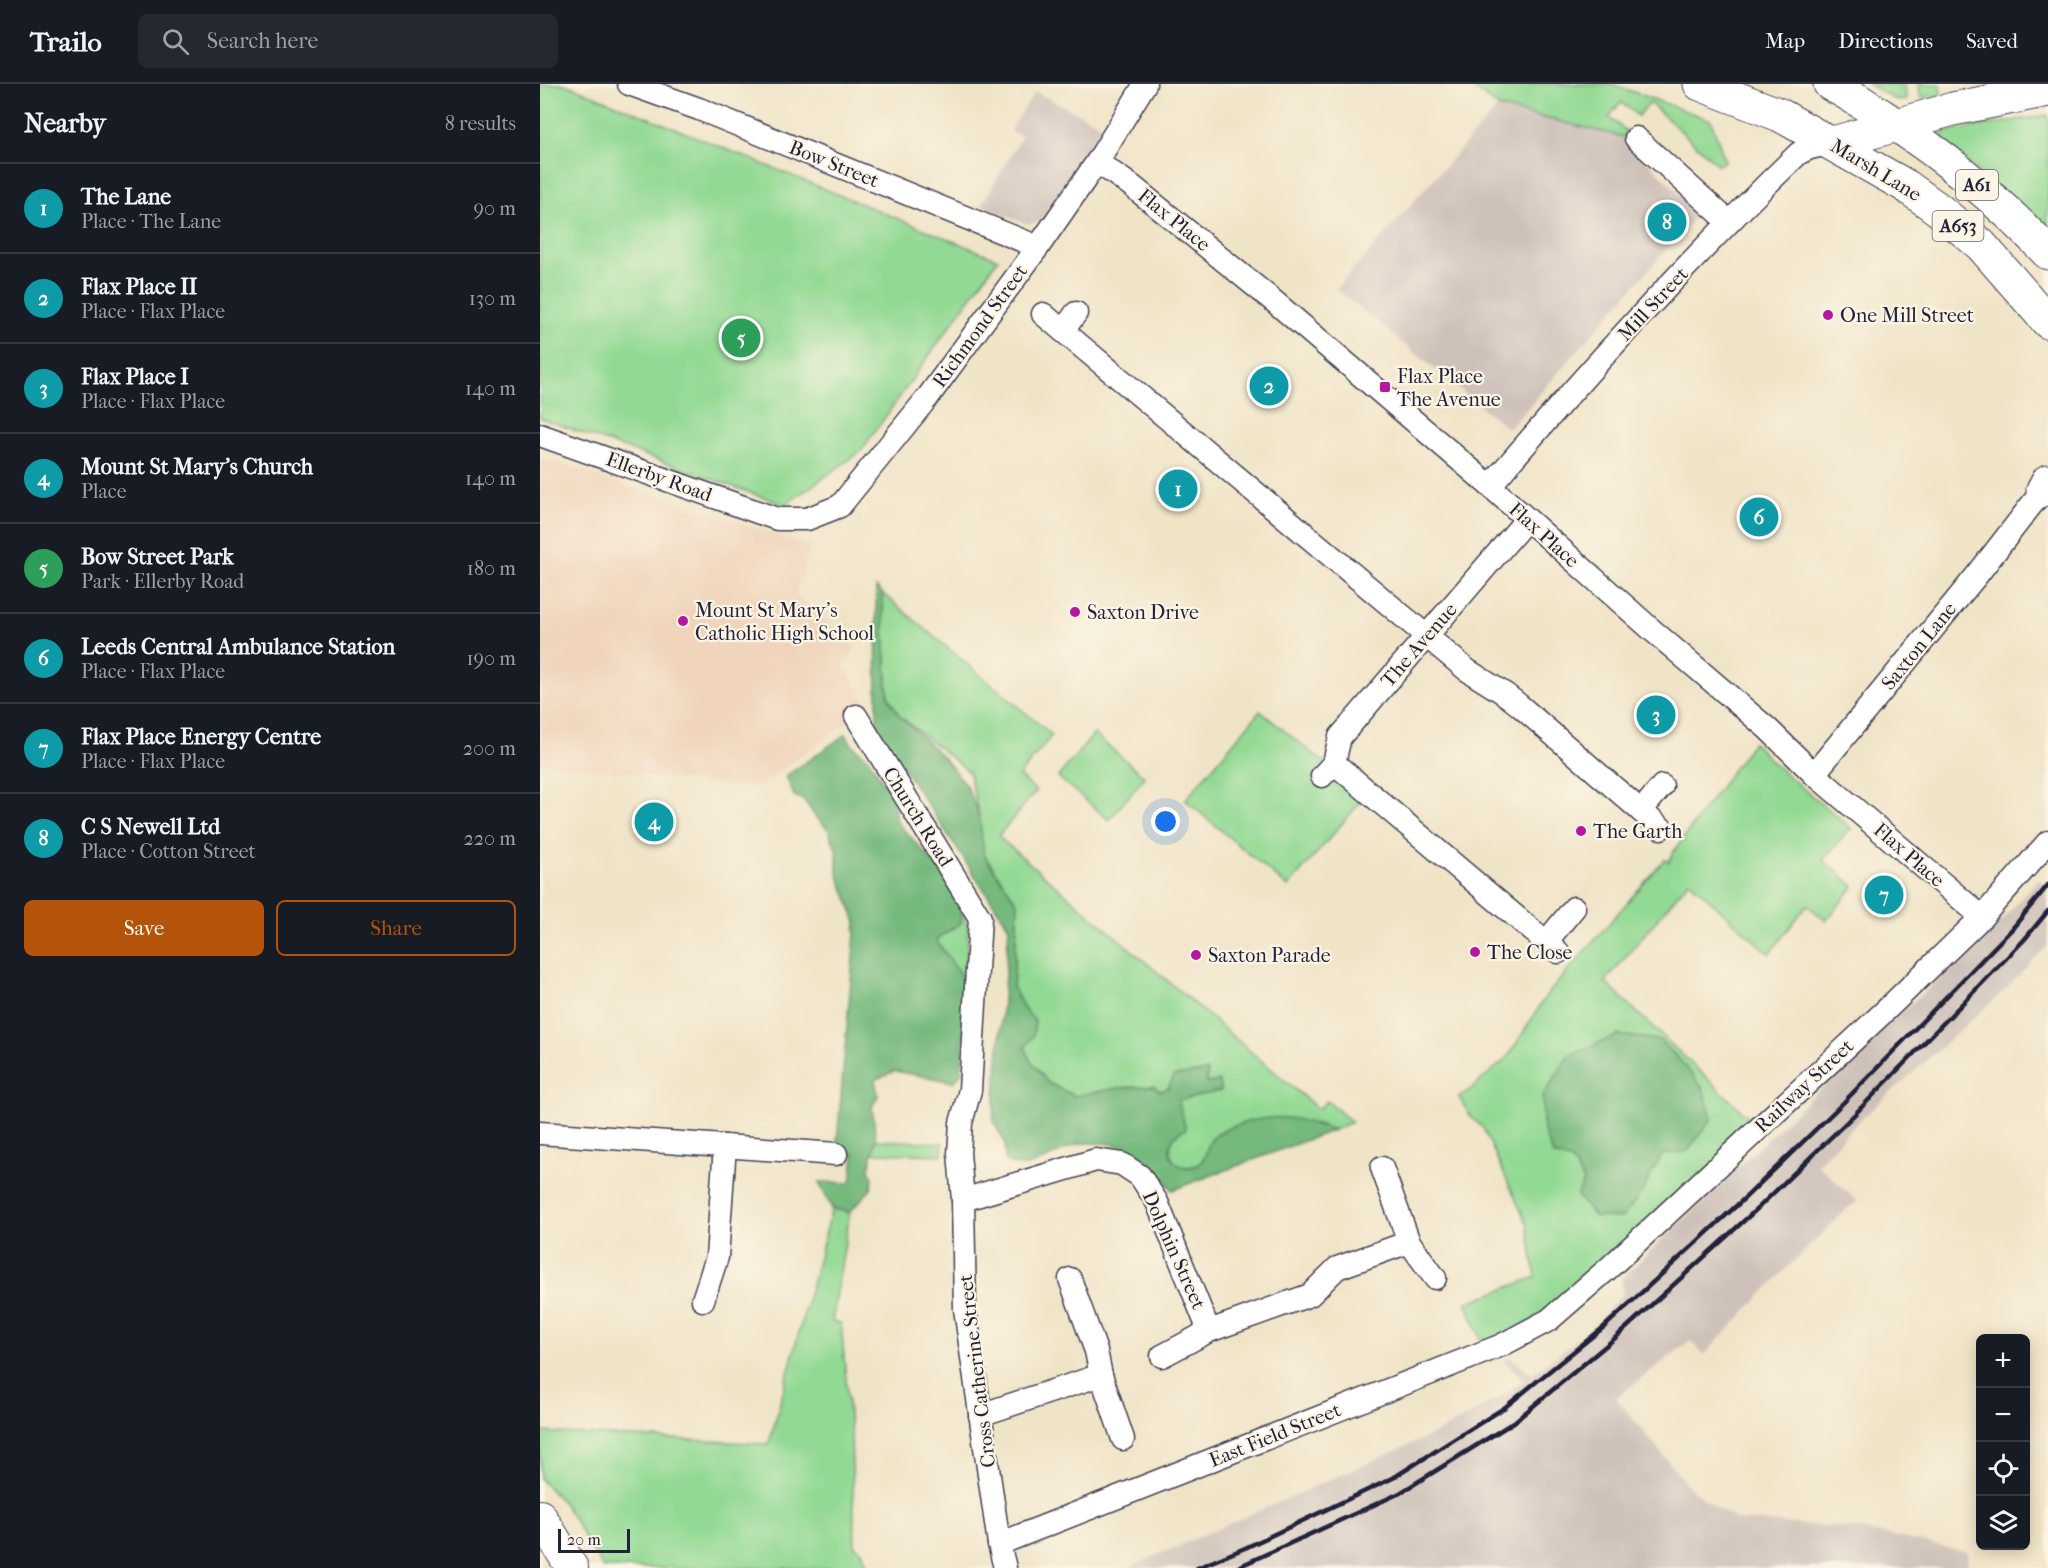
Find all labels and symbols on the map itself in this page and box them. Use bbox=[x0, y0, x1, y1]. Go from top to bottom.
street label: Marsh Lane bbox=[1827, 134, 1926, 206]
street label: Bow Street bbox=[786, 136, 882, 192]
road number: A61 bbox=[1956, 170, 1998, 200]
street label: Flax Place bbox=[1133, 184, 1215, 256]
pin: 8 bbox=[1648, 200, 1686, 244]
road number: A653 bbox=[1932, 211, 1984, 241]
street label: Richmond Street bbox=[928, 260, 1032, 392]
street label: Mill Street bbox=[1613, 262, 1693, 346]
place label: One Mill Street bbox=[1840, 304, 1974, 327]
marker: One Mill Street bbox=[1821, 308, 1835, 322]
pin: 5 bbox=[722, 316, 760, 360]
pin: 2 bbox=[1250, 364, 1288, 408]
place label: Flax Place The Avenue bbox=[1397, 365, 1501, 411]
marker: Flax Place The Avenue bbox=[1378, 380, 1392, 394]
street label: Ellerby Road bbox=[603, 447, 716, 507]
pin: 1 bbox=[1158, 466, 1198, 512]
pin: 6 bbox=[1740, 494, 1778, 540]
street label: Flax Place bbox=[1504, 498, 1584, 572]
street label: The Avenue bbox=[1376, 598, 1462, 692]
street label: Saxton Lane bbox=[1877, 598, 1961, 694]
place label: Mount St Mary's Catholic High School bbox=[695, 599, 875, 645]
place label: Saxton Drive bbox=[1087, 601, 1199, 624]
marker: Saxton Drive bbox=[1068, 605, 1082, 619]
marker: Mount St Mary's Catholic High School bbox=[676, 614, 690, 628]
pin: 3 bbox=[1636, 692, 1676, 738]
street label: Church Road bbox=[878, 763, 958, 872]
pin: 4 bbox=[634, 800, 674, 844]
your location bbox=[1151, 807, 1180, 836]
street label: Flax Place bbox=[1869, 818, 1949, 892]
place label: The Garth bbox=[1593, 820, 1683, 843]
marker: The Garth bbox=[1574, 824, 1588, 838]
pin: 7 bbox=[1864, 872, 1904, 918]
place label: The Close bbox=[1487, 941, 1573, 964]
place label: Saxton Parade bbox=[1208, 944, 1331, 967]
marker: The Close bbox=[1468, 945, 1482, 959]
marker: Saxton Parade bbox=[1189, 948, 1203, 962]
street label: Railway Street bbox=[1750, 1034, 1858, 1138]
street label: Dolphin Street bbox=[1138, 1187, 1210, 1313]
street label: Cross Catherine Street bbox=[954, 1273, 1000, 1469]
street label: East Field Street bbox=[1206, 1398, 1344, 1472]
scale bar bbox=[558, 1526, 630, 1554]

